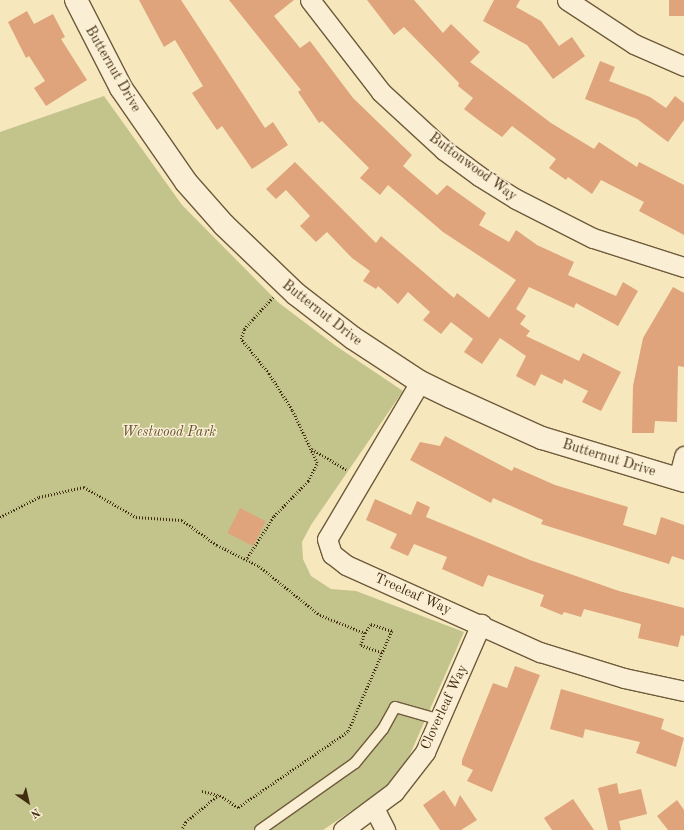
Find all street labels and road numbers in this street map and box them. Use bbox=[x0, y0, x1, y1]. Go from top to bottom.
street label: Butternut Drive bbox=[82, 23, 144, 115]
street label: Buttonwood Way bbox=[426, 129, 520, 205]
street label: Butternut Drive bbox=[279, 277, 365, 349]
street label: Butternut Drive bbox=[560, 436, 658, 480]
street label: Treeleaf Way bbox=[372, 570, 454, 618]
street label: Cloverleaf Way bbox=[417, 662, 471, 752]

